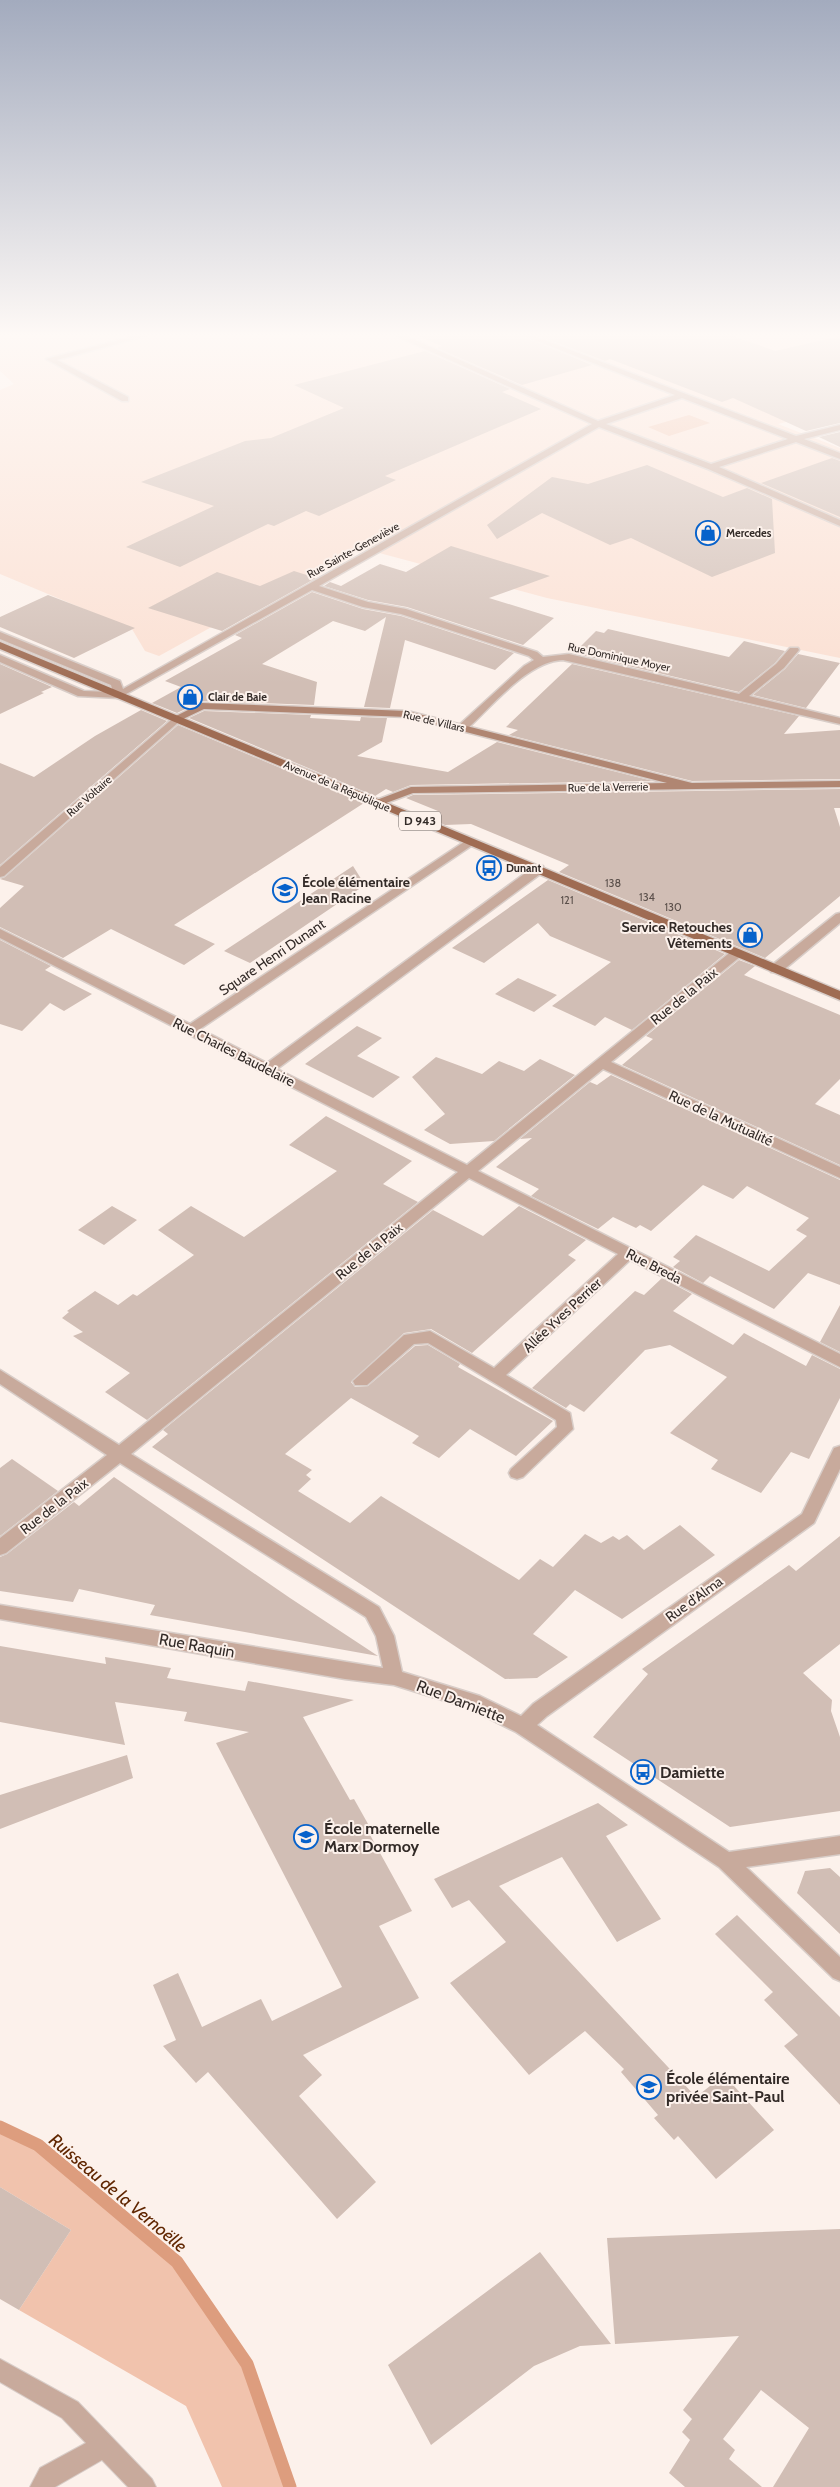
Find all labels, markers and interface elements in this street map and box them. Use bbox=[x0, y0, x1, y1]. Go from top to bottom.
street label: Rue Sainte-Geneviève bbox=[304, 519, 402, 581]
shop icon: Mercedes bbox=[695, 520, 721, 546]
place label: Mercedes bbox=[726, 526, 772, 540]
street label: Rue Dominique Moyer bbox=[567, 639, 672, 675]
shop icon: Clair de Baie bbox=[177, 684, 203, 710]
place label: Clair de Baie bbox=[208, 690, 267, 704]
street label: Rue de Villars bbox=[402, 707, 467, 735]
street label: Avenue de la République bbox=[282, 757, 393, 815]
street label: Rue Voltaire bbox=[64, 772, 115, 819]
street label: Rue de la Verrerie bbox=[568, 779, 649, 795]
road number: D 943 bbox=[399, 811, 441, 830]
bus stop icon: Dunant bbox=[476, 855, 502, 881]
place label: Dunant bbox=[506, 861, 541, 875]
place label: École élémentaire Jean Racine bbox=[301, 873, 410, 907]
house number: 138 bbox=[605, 876, 621, 890]
school or university icon: École élémentaire Jean Racine bbox=[272, 877, 298, 903]
house number: 134 bbox=[639, 890, 656, 904]
house number: 121 bbox=[561, 893, 573, 907]
house number: 130 bbox=[664, 900, 682, 914]
street label: Square Henri Dunant bbox=[215, 915, 329, 999]
place label: Service Retouches Vêtements bbox=[622, 918, 732, 952]
shop icon: Service Retouches Vêtements bbox=[737, 922, 763, 948]
street label: Rue de la Paix bbox=[647, 963, 722, 1029]
street label: Rue Charles Baudelaire bbox=[170, 1013, 298, 1091]
street label: Rue de la Mutualité bbox=[666, 1086, 776, 1150]
street label: Rue de la Paix bbox=[332, 1218, 407, 1284]
street label: Rue Breda bbox=[623, 1244, 685, 1288]
street label: Allée Yves Perrier bbox=[519, 1274, 606, 1356]
street label: Rue de la Paix bbox=[16, 1474, 92, 1538]
street label: Rue d'Alma bbox=[662, 1572, 726, 1626]
street label: Rue Raquin bbox=[158, 1629, 236, 1662]
street label: Rue Damiette bbox=[414, 1676, 508, 1727]
bus stop icon: Damiette bbox=[630, 1759, 656, 1785]
place label: Damiette bbox=[660, 1763, 725, 1782]
place label: École maternelle Marx Dormoy bbox=[324, 1819, 440, 1856]
school or university icon: École maternelle Marx Dormoy bbox=[293, 1824, 319, 1850]
place label: École élémentaire privée Saint-Paul bbox=[666, 2069, 789, 2106]
school or university icon: École élémentaire privée Saint-Paul bbox=[636, 2074, 662, 2100]
water label: Ruisseau de la Vernoëlle bbox=[45, 2129, 191, 2257]

